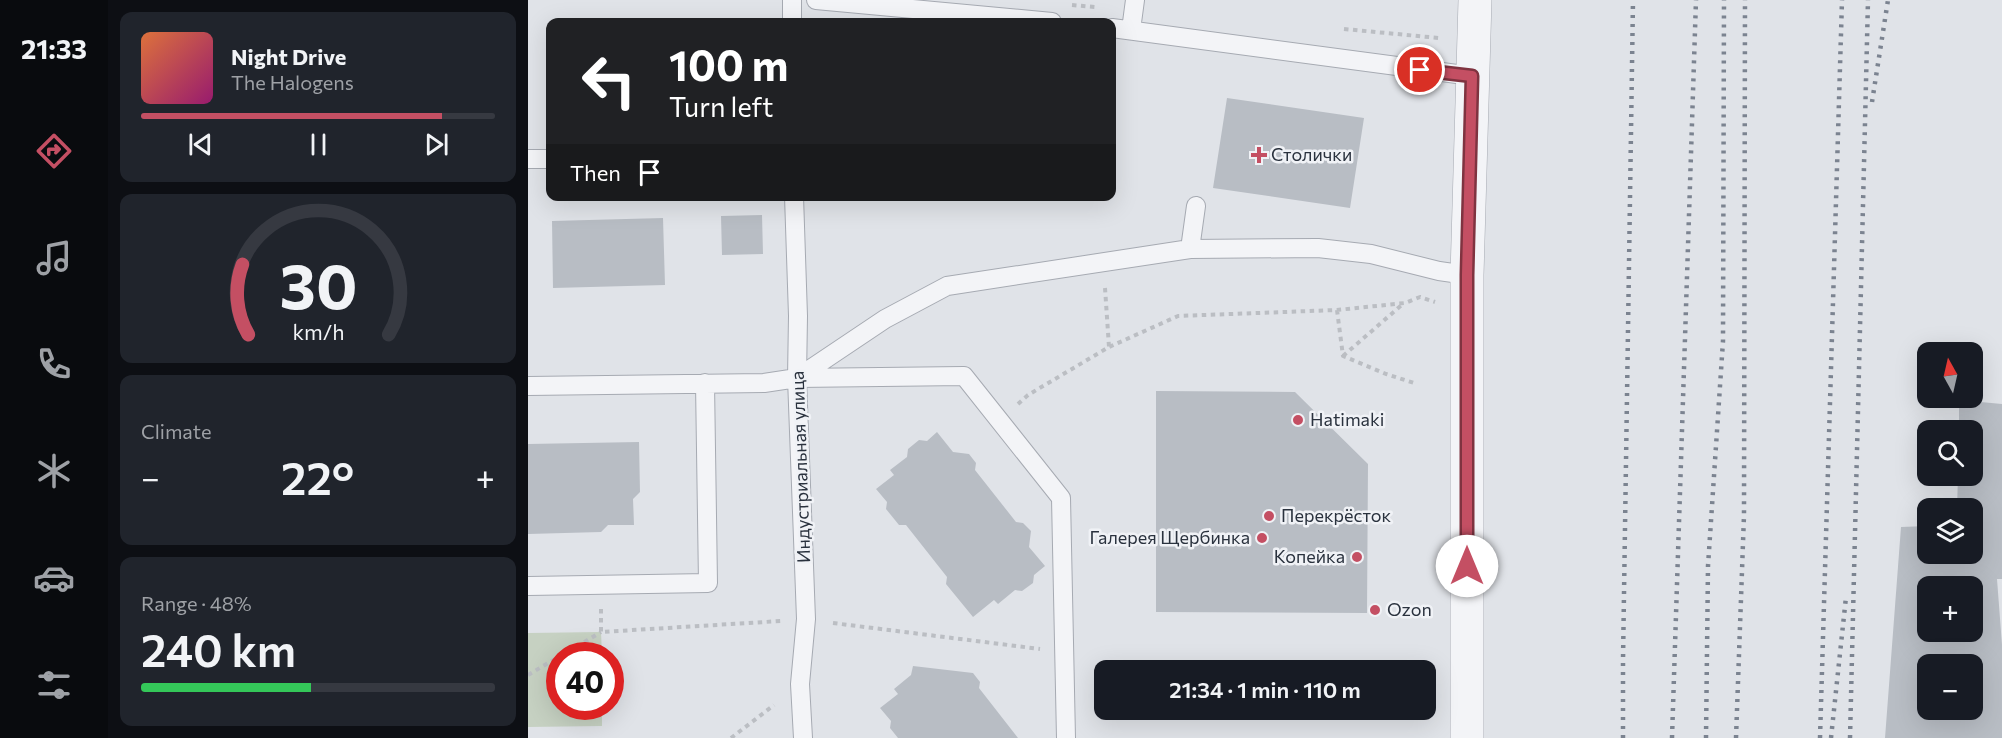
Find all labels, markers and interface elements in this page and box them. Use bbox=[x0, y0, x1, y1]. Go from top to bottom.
text: 21:33 bbox=[21, 32, 87, 65]
text: 100 m bbox=[669, 38, 789, 90]
icon: left bbox=[570, 42, 648, 120]
text: Night Drive bbox=[231, 43, 346, 70]
pin bbox=[1394, 44, 1445, 95]
icon: arrive bbox=[1403, 53, 1436, 86]
text: The Halogens bbox=[231, 70, 354, 94]
text: Turn left bbox=[669, 90, 773, 123]
icon: previous bbox=[184, 128, 217, 161]
icon: pause bbox=[302, 128, 335, 161]
icon: next bbox=[420, 128, 453, 161]
icon: directions bbox=[33, 130, 75, 172]
place label: Столички bbox=[1271, 143, 1352, 165]
marker: Столички bbox=[1252, 148, 1266, 162]
icon: arrive bbox=[633, 156, 666, 189]
text: Then bbox=[570, 159, 621, 186]
icon: music bbox=[33, 237, 75, 279]
text: 30 bbox=[279, 246, 357, 322]
text: km/h bbox=[292, 319, 344, 345]
north arrow bbox=[1917, 342, 1983, 408]
map controls bbox=[1917, 342, 1983, 720]
icon: phone bbox=[33, 343, 75, 385]
street label: Индустриальная улица bbox=[786, 371, 814, 563]
place label: Hatimaki bbox=[1310, 408, 1384, 430]
marker: Hatimaki bbox=[1291, 413, 1305, 427]
text: Climate bbox=[141, 419, 211, 443]
button: search bbox=[1917, 420, 1983, 486]
text: 22° bbox=[281, 449, 354, 504]
icon: climate bbox=[33, 450, 75, 492]
text: − bbox=[141, 456, 160, 497]
text: + bbox=[476, 456, 495, 497]
button: layers bbox=[1917, 498, 1983, 564]
place label: Перекрёсток bbox=[1281, 504, 1392, 526]
marker: Перекрёсток bbox=[1262, 509, 1276, 523]
place label: Галерея Щербинка bbox=[1089, 526, 1250, 548]
marker: Галерея Щербинка bbox=[1255, 531, 1269, 545]
position arrow bbox=[1435, 534, 1499, 598]
place label: Копейка bbox=[1274, 545, 1345, 567]
marker: Копейка bbox=[1350, 550, 1364, 564]
icon: car bbox=[33, 557, 75, 599]
button: + bbox=[1917, 576, 1983, 642]
text: Range · 48% bbox=[141, 591, 252, 615]
place label: Ozon bbox=[1387, 598, 1432, 620]
marker: Ozon bbox=[1368, 603, 1382, 617]
text: 240 km bbox=[141, 621, 296, 676]
speed limit sign: 40 bbox=[546, 642, 624, 720]
button: − bbox=[1917, 654, 1983, 720]
icon: filters bbox=[33, 664, 75, 706]
text: 21:34 · 1 min · 110 m bbox=[1169, 676, 1361, 703]

